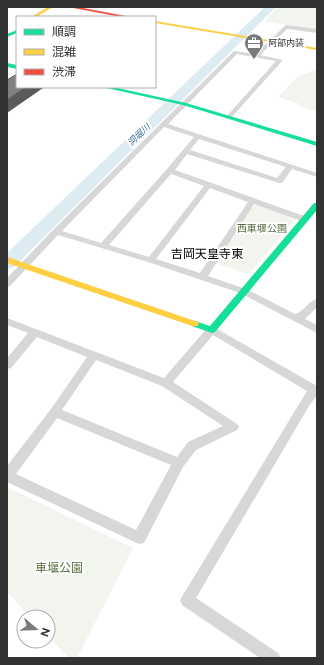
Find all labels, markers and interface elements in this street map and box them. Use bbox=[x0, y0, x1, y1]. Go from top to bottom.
legend bbox=[16, 16, 156, 88]
text: 順調 bbox=[52, 25, 76, 39]
office icon: 阿部内装 bbox=[243, 32, 265, 60]
place label: 阿部内装 bbox=[268, 37, 304, 48]
text: 混雑 bbox=[52, 45, 76, 59]
text: 渋滞 bbox=[52, 65, 76, 79]
water label: 洞堀川 bbox=[125, 121, 153, 148]
park label: 西車堰公園 bbox=[237, 222, 287, 235]
district label: 吉岡天皇寺東 bbox=[171, 247, 243, 261]
park label: 車堰公園 bbox=[35, 561, 83, 575]
north arrow bbox=[16, 609, 56, 649]
text: N bbox=[37, 626, 53, 638]

